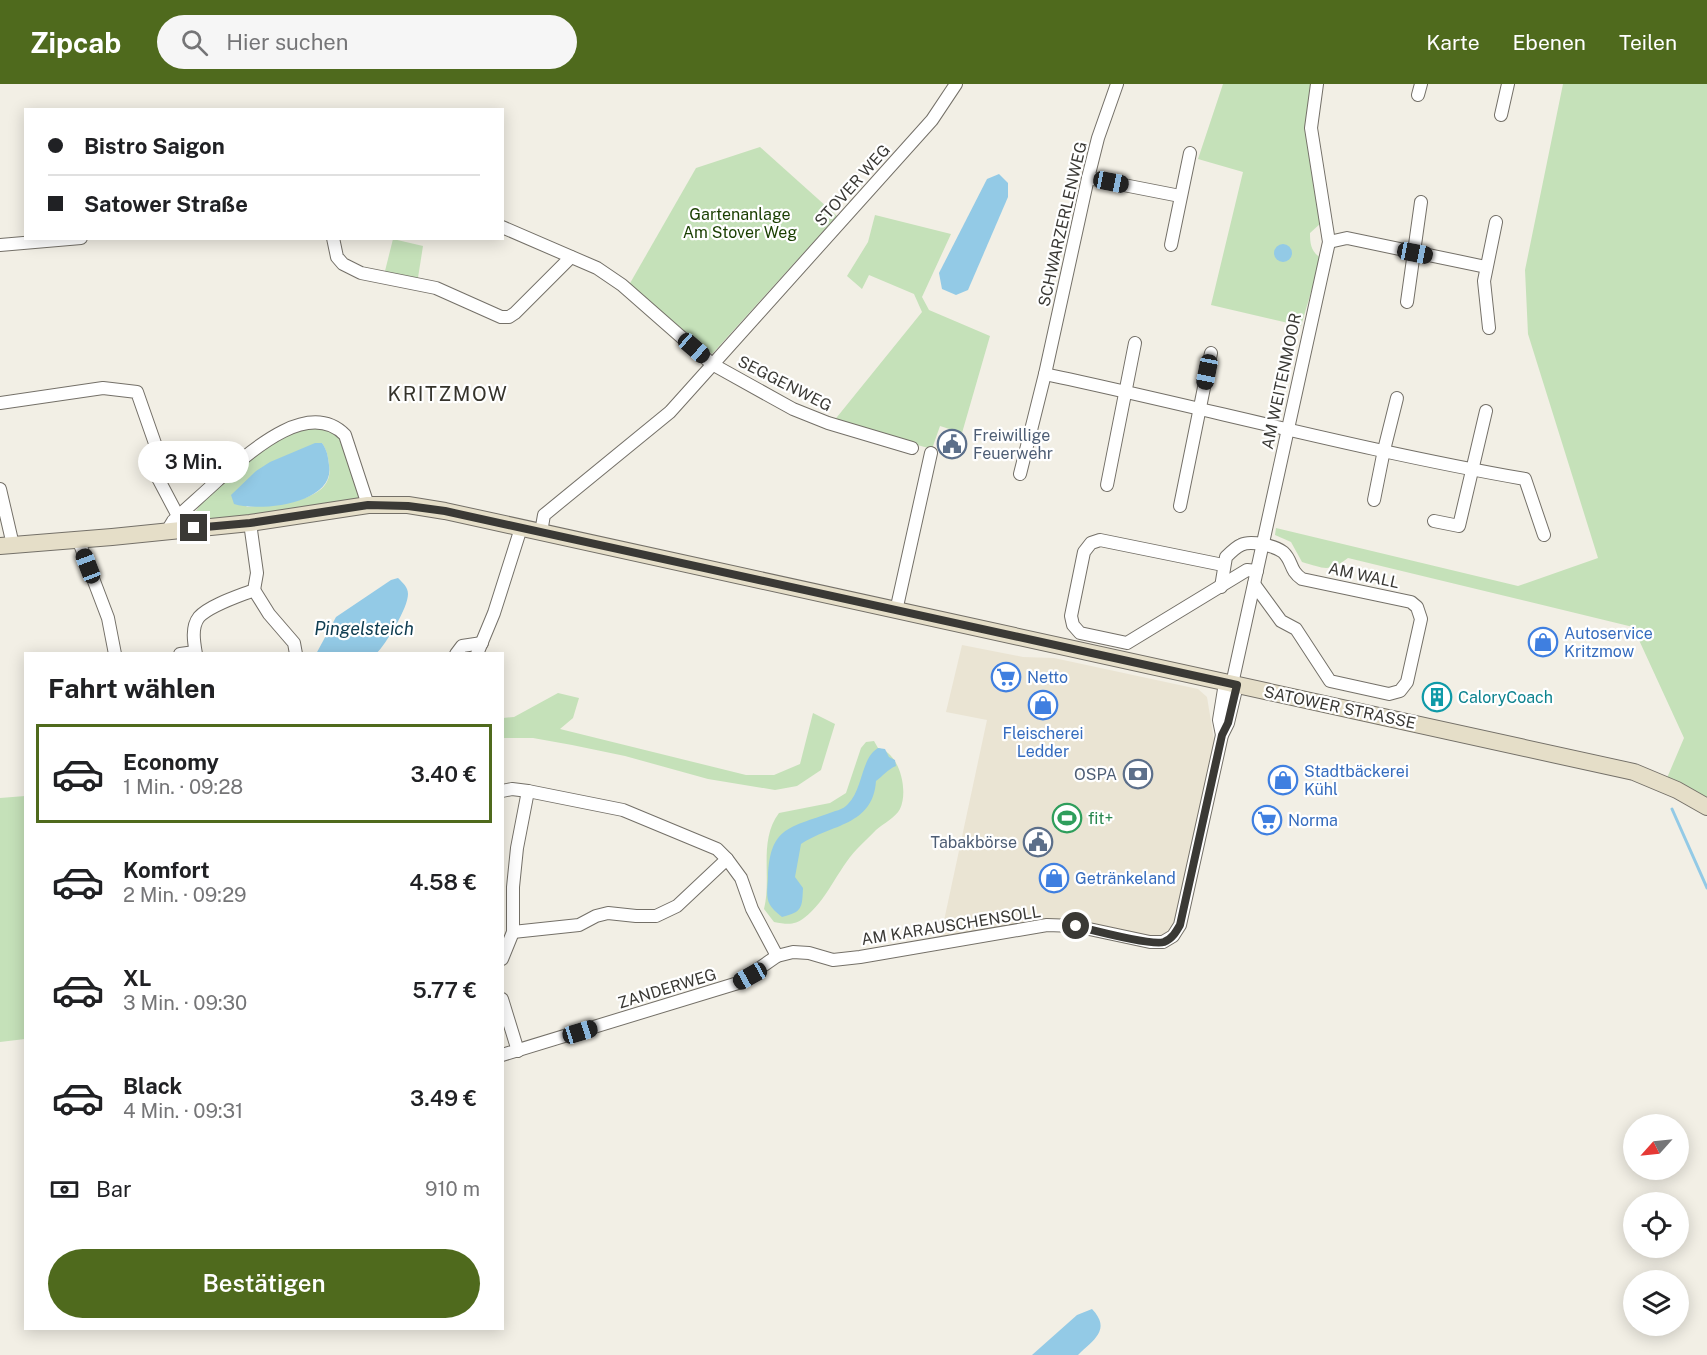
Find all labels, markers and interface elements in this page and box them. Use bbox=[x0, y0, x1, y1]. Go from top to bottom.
search box bbox=[157, 15, 577, 69]
text: Zipcab bbox=[30, 26, 121, 59]
icon: search bbox=[178, 26, 211, 59]
text: Hier suchen bbox=[226, 29, 348, 55]
text: Karte bbox=[1426, 30, 1480, 55]
text: Ebenen bbox=[1513, 30, 1586, 55]
text: Teilen bbox=[1619, 30, 1677, 55]
text: Bistro Saigon bbox=[84, 133, 225, 159]
street label: SCHWARZERLENWEG bbox=[1034, 140, 1091, 308]
street label: STOVER WEG bbox=[811, 141, 894, 230]
car bbox=[1092, 170, 1130, 194]
text: Satower Straße bbox=[84, 191, 248, 217]
park label: Gartenanlage Am Stover Weg bbox=[683, 205, 797, 242]
car bbox=[1396, 241, 1434, 265]
street label: AM WEITENMOOR bbox=[1258, 311, 1305, 451]
car bbox=[675, 329, 713, 367]
street label: SEGGENWEG bbox=[735, 352, 835, 415]
car bbox=[1195, 353, 1219, 391]
district label: KRITZMOW bbox=[388, 382, 508, 406]
place label: Freiwillige Feuerwehr bbox=[973, 426, 1053, 463]
public building icon: Freiwillige Feuerwehr bbox=[936, 428, 968, 460]
callout: 3 Min. bbox=[138, 441, 250, 483]
text: 3 Min. bbox=[165, 450, 222, 474]
route end bbox=[180, 514, 207, 541]
car bbox=[73, 546, 103, 586]
street label: AM WALL bbox=[1327, 559, 1401, 592]
water label: Pingelsteich bbox=[314, 618, 414, 639]
place label: Autoservice Kritzmow bbox=[1564, 624, 1653, 661]
shop icon: Autoservice Kritzmow bbox=[1527, 626, 1559, 658]
supermarket icon: Netto bbox=[990, 661, 1022, 693]
place label: Netto bbox=[1027, 668, 1068, 687]
text: Fahrt wählen bbox=[48, 672, 216, 704]
building icon: CaloryCoach bbox=[1421, 681, 1453, 713]
street label: SATOWER STRASSE bbox=[1262, 682, 1418, 733]
place label: CaloryCoach bbox=[1458, 688, 1553, 707]
shop icon: Fleischerei Ledder bbox=[1027, 689, 1059, 721]
place label: Fleischerei Ledder bbox=[1002, 724, 1084, 761]
icon: car bbox=[51, 747, 105, 801]
text: Economy bbox=[123, 749, 219, 775]
bank icon: OSPA bbox=[1122, 758, 1154, 790]
text: 3.40 € bbox=[410, 761, 477, 787]
place label: Stadtbäckerei Kühl bbox=[1304, 762, 1409, 799]
shop icon: Stadtbäckerei Kühl bbox=[1267, 764, 1299, 796]
place label: OSPA bbox=[1074, 765, 1117, 784]
text: 1 Min. · 09:28 bbox=[123, 775, 243, 799]
sports icon: fit+ bbox=[1051, 802, 1083, 834]
supermarket icon: Norma bbox=[1251, 804, 1283, 836]
place label: fit+ bbox=[1088, 809, 1113, 828]
place label: Norma bbox=[1288, 811, 1338, 830]
public building icon: Tabakbörse bbox=[1022, 826, 1054, 858]
place label: Tabakbörse bbox=[930, 833, 1017, 852]
icon: car bbox=[51, 855, 105, 909]
text: Komfort bbox=[123, 857, 210, 883]
shop icon: Getränkeland bbox=[1038, 862, 1070, 894]
text: 4.58 € bbox=[409, 869, 477, 895]
place label: Getränkeland bbox=[1075, 869, 1176, 888]
text: 2 Min. · 09:29 bbox=[123, 883, 247, 907]
street label: AM KARAUSCHENSOLL bbox=[860, 902, 1042, 949]
route start bbox=[1062, 912, 1089, 939]
car bbox=[730, 959, 770, 993]
icon: car bbox=[51, 963, 105, 1017]
street label: ZANDERWEG bbox=[616, 964, 719, 1012]
text: XL bbox=[123, 965, 151, 991]
text: 5.77 € bbox=[412, 977, 477, 1003]
text: 3 Min. · 09:30 bbox=[123, 991, 247, 1015]
car bbox=[560, 1018, 600, 1046]
icon: car bbox=[51, 1071, 105, 1125]
text: Black bbox=[123, 1073, 182, 1099]
text: 3.49 € bbox=[410, 1085, 477, 1111]
text: 4 Min. · 09:31 bbox=[123, 1099, 243, 1123]
north arrow bbox=[1623, 1114, 1689, 1180]
map controls bbox=[1623, 1114, 1689, 1336]
icon: cash bbox=[48, 1173, 81, 1206]
text: Bar bbox=[96, 1176, 132, 1202]
text: 910 m bbox=[425, 1177, 480, 1201]
button: locate bbox=[1623, 1192, 1689, 1258]
button: Bestätigen bbox=[48, 1249, 480, 1318]
button: layers bbox=[1623, 1270, 1689, 1336]

